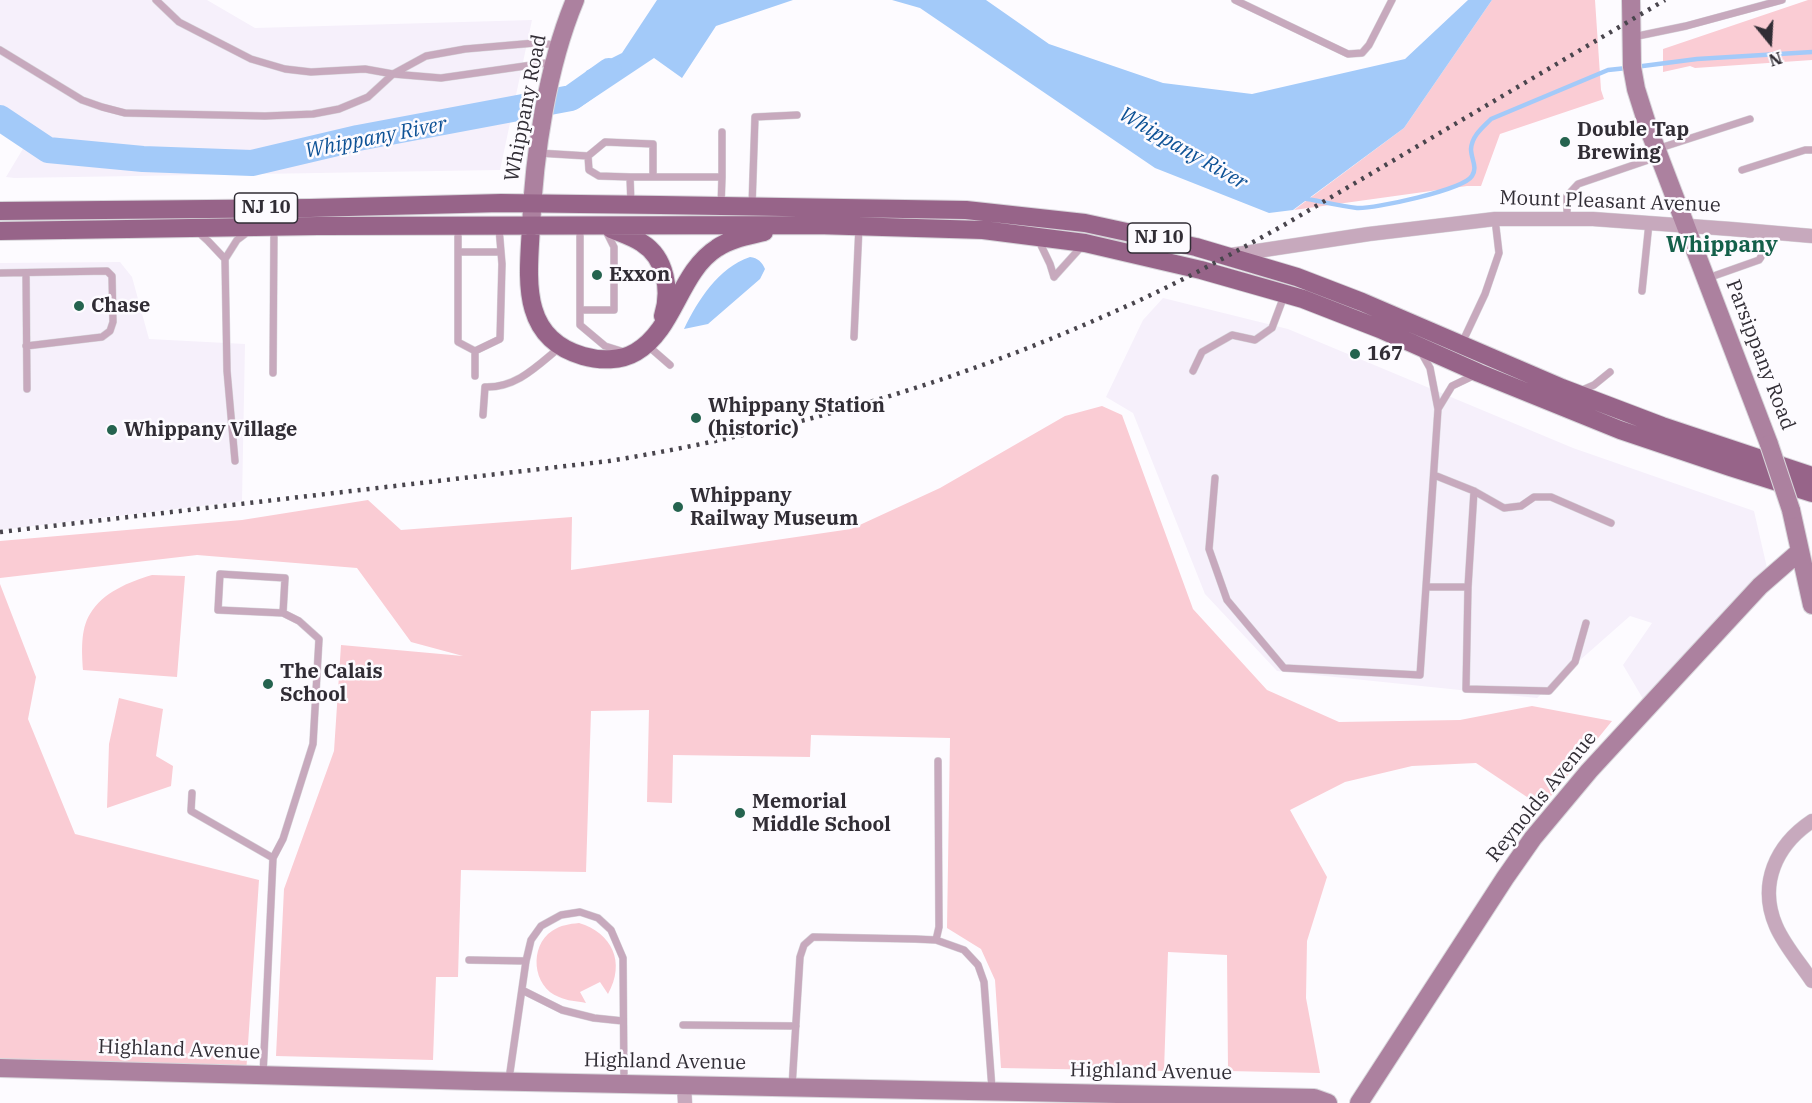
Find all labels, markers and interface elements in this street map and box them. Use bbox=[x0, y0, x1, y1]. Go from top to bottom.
north arrow bbox=[1740, 12, 1800, 72]
street label: Whippany Road bbox=[500, 32, 552, 184]
text: N bbox=[1766, 48, 1785, 71]
water label: Whippany River bbox=[1114, 102, 1252, 196]
water label: Whippany River bbox=[303, 112, 449, 164]
place label: Double Tap Brewing bbox=[1577, 118, 1689, 165]
marker: Double Tap Brewing bbox=[1558, 135, 1572, 149]
street label: Mount Pleasant Avenue bbox=[1499, 186, 1721, 218]
road number: NJ 10 bbox=[234, 193, 298, 223]
road number: NJ 10 bbox=[1128, 223, 1190, 253]
district label: Whippany bbox=[1666, 233, 1778, 259]
place label: Exxon bbox=[609, 263, 670, 287]
marker: Exxon bbox=[590, 268, 604, 282]
street label: Parsippany Road bbox=[1720, 276, 1800, 434]
place label: Chase bbox=[91, 294, 150, 318]
marker: Chase bbox=[72, 299, 86, 313]
place label: 167 bbox=[1367, 342, 1403, 366]
marker: 167 bbox=[1348, 347, 1362, 361]
place label: Whippany Station (historic) bbox=[708, 394, 885, 441]
marker: Whippany Station (historic) bbox=[689, 411, 703, 425]
place label: Whippany Village bbox=[124, 418, 297, 442]
marker: Whippany Village bbox=[105, 423, 119, 437]
place label: Whippany Railway Museum bbox=[690, 484, 858, 531]
marker: Whippany Railway Museum bbox=[671, 500, 685, 514]
place label: The Calais School bbox=[280, 660, 383, 707]
marker: The Calais School bbox=[261, 677, 275, 691]
street label: Reynolds Avenue bbox=[1482, 727, 1602, 867]
place label: Memorial Middle School bbox=[752, 790, 891, 837]
marker: Memorial Middle School bbox=[733, 806, 747, 820]
street label: Highland Avenue bbox=[98, 1035, 260, 1065]
street label: Highland Avenue bbox=[584, 1049, 746, 1075]
street label: Highland Avenue bbox=[1070, 1059, 1232, 1085]

